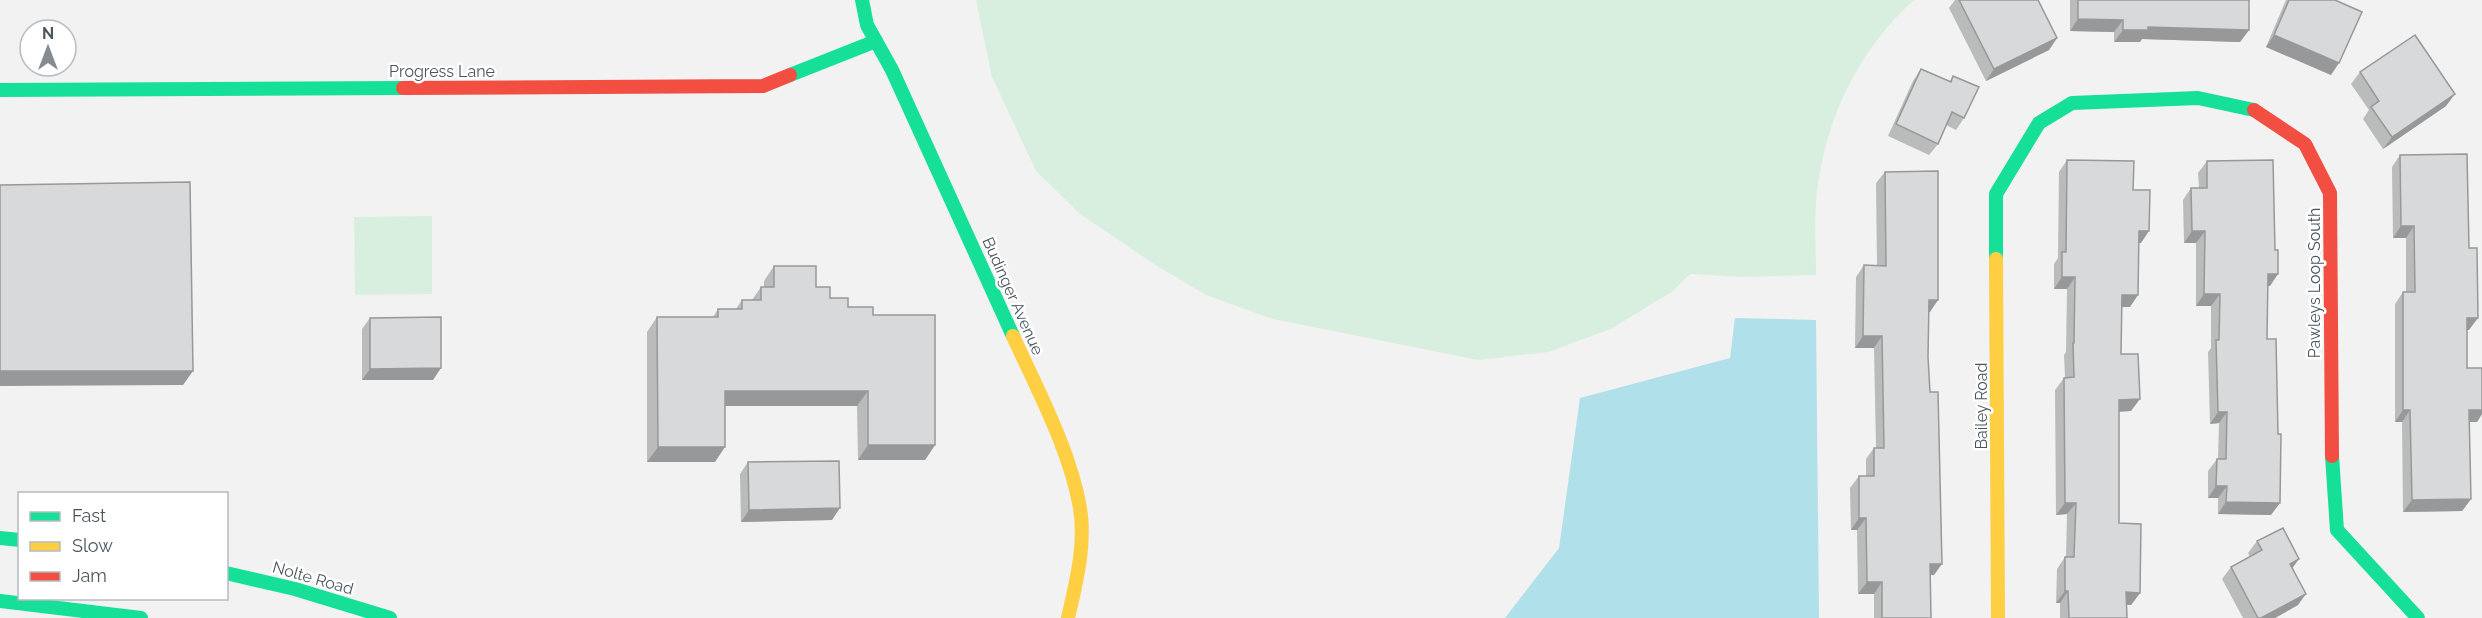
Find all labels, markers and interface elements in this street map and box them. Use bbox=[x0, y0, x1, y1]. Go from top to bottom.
north arrow bbox=[18, 18, 78, 78]
text: N bbox=[42, 24, 54, 43]
street label: Progress Lane bbox=[389, 62, 495, 81]
street label: Pawleys Loop South bbox=[2305, 208, 2324, 358]
street label: Budinger Avenue bbox=[978, 234, 1048, 358]
street label: Bailey Road bbox=[1972, 362, 1991, 450]
legend bbox=[18, 492, 228, 600]
text: Fast bbox=[72, 505, 106, 526]
text: Slow bbox=[72, 535, 113, 556]
street label: Nolte Road bbox=[270, 557, 356, 599]
text: Jam bbox=[72, 565, 107, 586]

